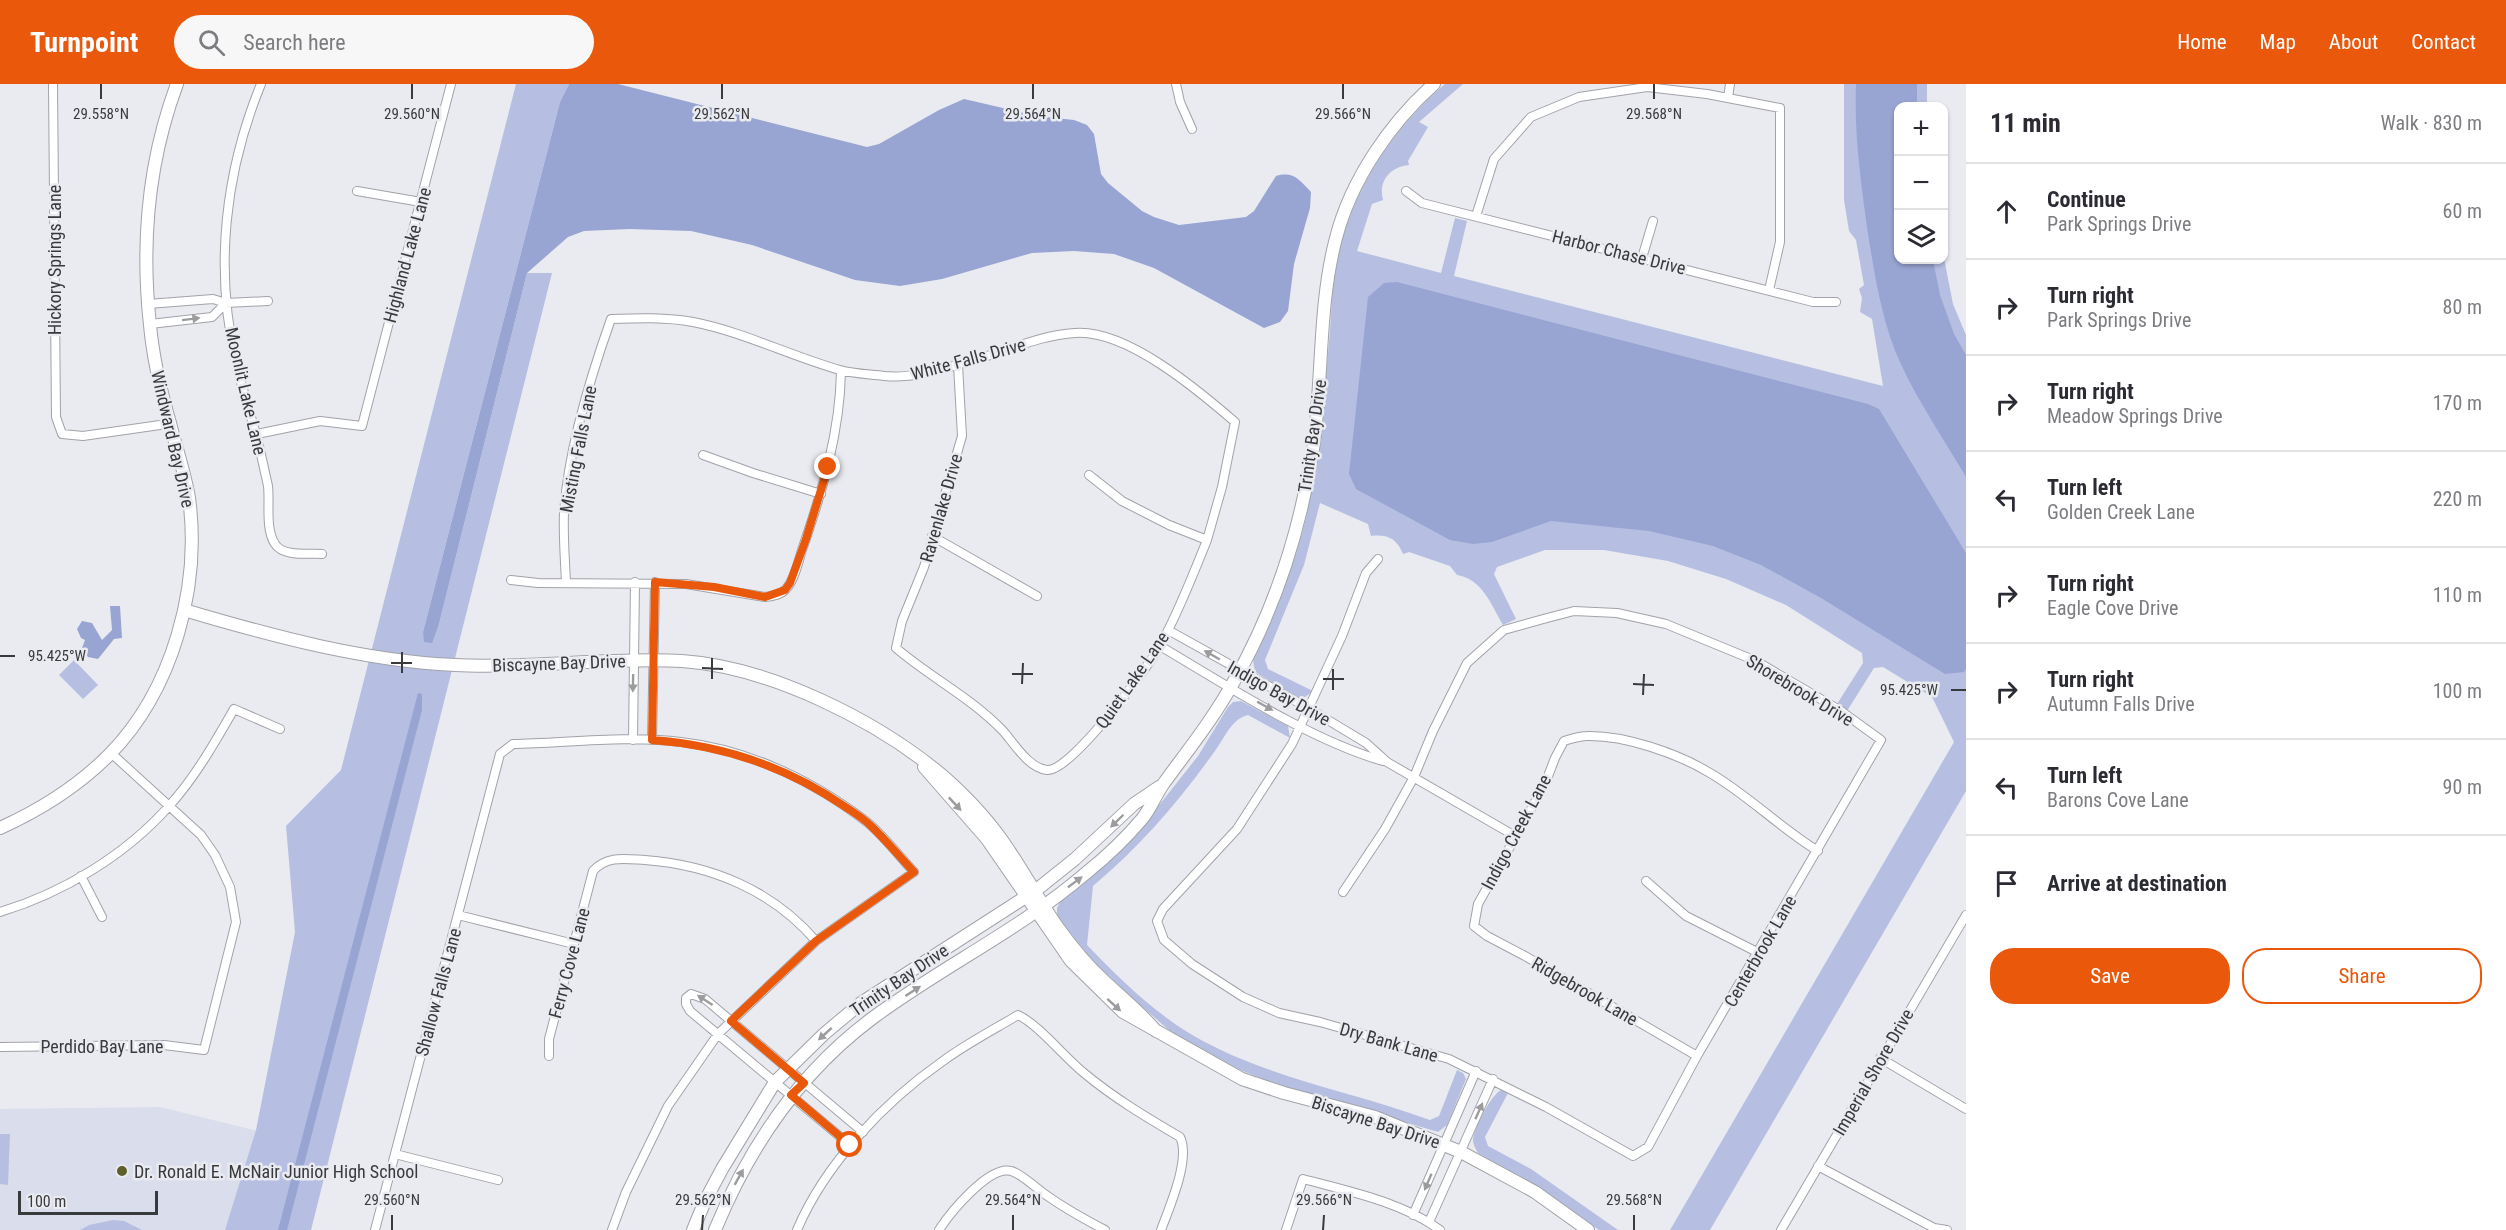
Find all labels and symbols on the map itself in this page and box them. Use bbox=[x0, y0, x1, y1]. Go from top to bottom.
text: 29.558°N bbox=[73, 105, 129, 123]
text: 29.560°N bbox=[384, 105, 440, 123]
text: 29.562°N bbox=[694, 105, 750, 123]
text: 29.564°N bbox=[1005, 105, 1061, 123]
text: 29.566°N bbox=[1315, 105, 1371, 123]
text: 29.568°N bbox=[1626, 105, 1682, 123]
street label: Hickory Springs Lane bbox=[44, 185, 65, 335]
street label: Highland Lake Lane bbox=[379, 185, 435, 325]
street label: Harbor Chase Drive bbox=[1550, 225, 1688, 279]
one-way arrow bbox=[181, 315, 200, 324]
street label: Moonlit Lake Lane bbox=[221, 325, 271, 457]
street label: White Falls Drive bbox=[908, 334, 1028, 384]
street label: Windward Bay Drive bbox=[147, 368, 199, 510]
street label: Trinity Bay Drive bbox=[1294, 378, 1330, 494]
street label: Misting Falls Lane bbox=[555, 384, 601, 514]
street label: Ravenlake Drive bbox=[915, 451, 967, 565]
route end bbox=[814, 453, 840, 479]
street label: Quiet Lake Lane bbox=[1091, 627, 1173, 733]
text: 95.425°W bbox=[28, 647, 87, 665]
street label: Biscayne Bay Drive bbox=[492, 650, 626, 676]
one-way arrow bbox=[1203, 650, 1220, 660]
street label: Shorebrook Drive bbox=[1743, 650, 1857, 730]
street label: Indigo Bay Drive bbox=[1224, 656, 1334, 730]
one-way arrow bbox=[629, 673, 638, 692]
text: 95.425°W bbox=[1880, 681, 1939, 699]
one-way arrow bbox=[1257, 701, 1274, 711]
street label: Indigo Creek Lane bbox=[1477, 771, 1555, 893]
one-way arrow bbox=[948, 796, 962, 811]
one-way arrow bbox=[1111, 813, 1125, 827]
one-way arrow bbox=[1067, 876, 1083, 889]
street label: Centerbrook Lane bbox=[1720, 891, 1800, 1011]
street label: Ferry Cove Lane bbox=[544, 906, 594, 1020]
street label: Shallow Falls Lane bbox=[411, 926, 465, 1058]
street label: Trinity Bay Drive bbox=[846, 939, 952, 1021]
street label: Ridgebrook Lane bbox=[1528, 952, 1642, 1030]
one-way arrow bbox=[905, 986, 922, 997]
one-way arrow bbox=[697, 995, 714, 1006]
one-way arrow bbox=[1107, 998, 1122, 1012]
street label: Imperial Shore Drive bbox=[1828, 1005, 1918, 1139]
street label: Dry Bank Lane bbox=[1337, 1018, 1441, 1066]
one-way arrow bbox=[818, 1027, 832, 1041]
street label: Perdido Bay Lane bbox=[40, 1036, 164, 1057]
street label: Biscayne Bay Drive bbox=[1309, 1091, 1443, 1153]
one-way arrow bbox=[1474, 1102, 1484, 1120]
route start bbox=[836, 1131, 862, 1157]
place label: Dr. Ronald E. McNair Junior High School bbox=[134, 1161, 418, 1182]
marker: Dr. Ronald E. McNair Junior High School bbox=[115, 1164, 129, 1178]
one-way arrow bbox=[734, 1168, 744, 1185]
one-way arrow bbox=[1423, 1174, 1432, 1191]
scale bar bbox=[18, 1188, 158, 1216]
text: 29.560°N bbox=[364, 1191, 420, 1209]
text: 29.562°N bbox=[675, 1191, 731, 1209]
text: 29.564°N bbox=[985, 1191, 1041, 1209]
text: 29.566°N bbox=[1296, 1191, 1352, 1209]
text: 29.568°N bbox=[1606, 1191, 1662, 1209]

